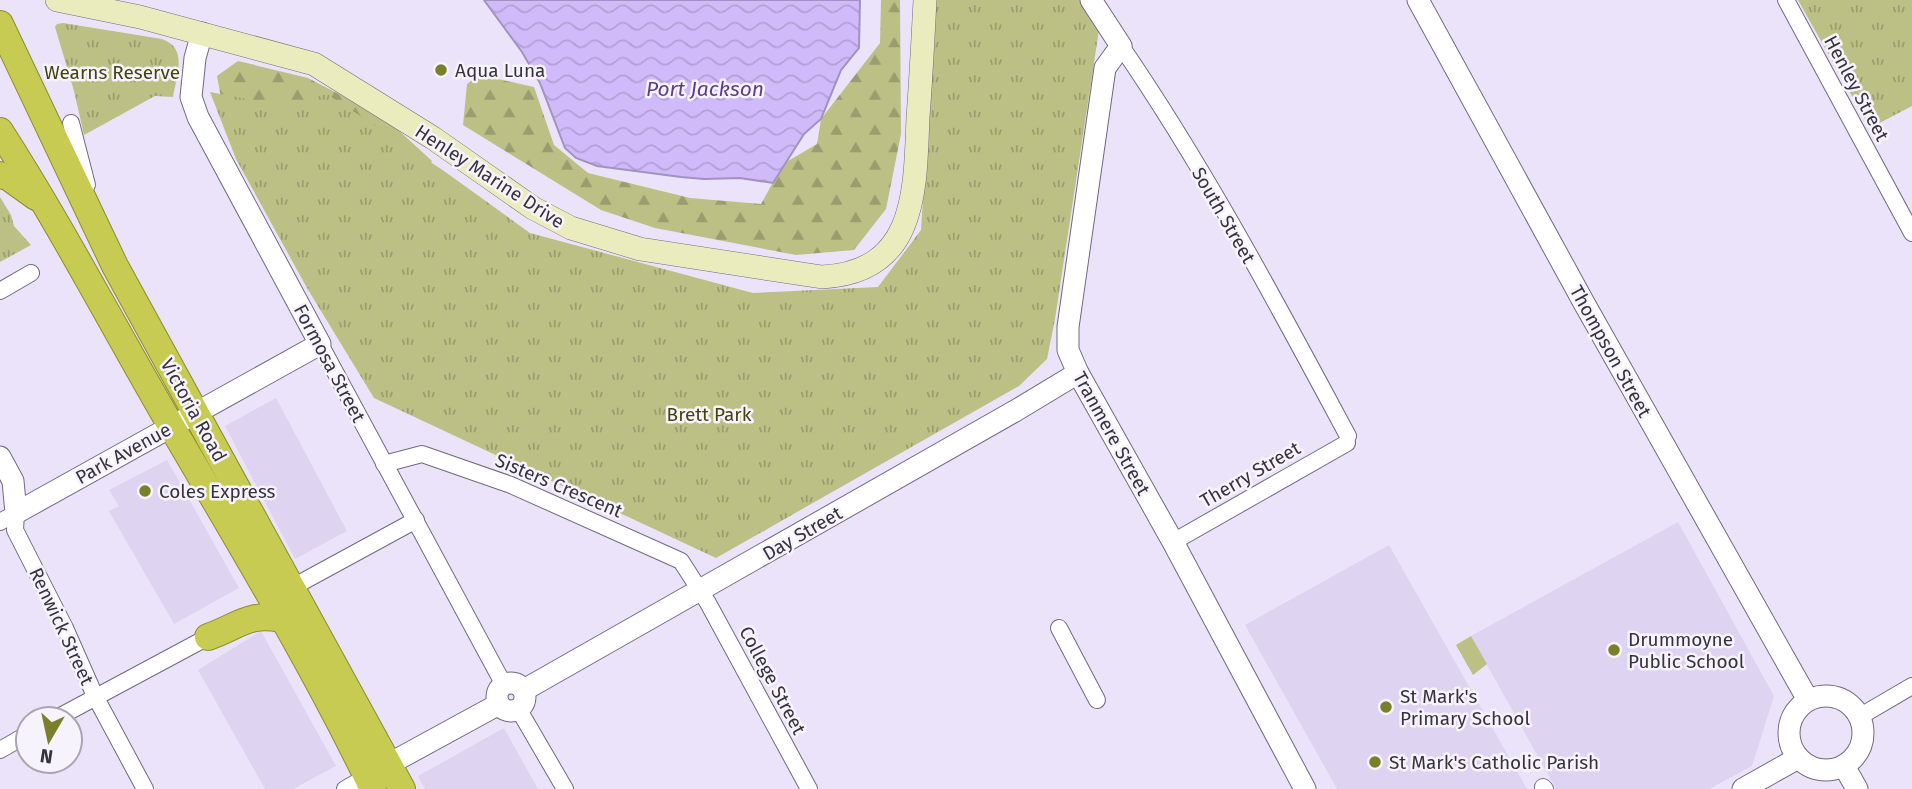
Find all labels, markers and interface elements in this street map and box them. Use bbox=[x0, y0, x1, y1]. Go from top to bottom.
street label: Henley Street bbox=[1819, 32, 1894, 145]
place label: Aqua Luna bbox=[455, 59, 545, 82]
park label: Wearns Reserve bbox=[44, 61, 180, 84]
marker: Aqua Luna bbox=[433, 62, 449, 78]
water label: Port Jackson bbox=[646, 76, 764, 102]
street label: Henley Marine Drive bbox=[411, 120, 569, 233]
street label: South Street bbox=[1187, 163, 1260, 267]
street label: Thompson Street bbox=[1565, 281, 1656, 421]
street label: Formosa Street bbox=[289, 300, 370, 426]
street label: Victoria Road bbox=[156, 355, 231, 466]
street label: Tranmere Street bbox=[1068, 367, 1155, 499]
park label: Brett Park bbox=[667, 403, 752, 426]
street label: Park Avenue bbox=[72, 418, 175, 489]
street label: Therry Street bbox=[1196, 436, 1305, 512]
street label: Sisters Crescent bbox=[492, 448, 626, 523]
place label: Coles Express bbox=[159, 480, 276, 503]
marker: Coles Express bbox=[137, 483, 153, 499]
street label: Day Street bbox=[758, 501, 846, 565]
street label: Renwick Street bbox=[24, 564, 99, 689]
street label: College Street bbox=[734, 622, 811, 738]
place label: Drummoyne Public School bbox=[1628, 628, 1745, 673]
marker: Drummoyne Public School bbox=[1606, 642, 1622, 658]
place label: St Mark's Primary School bbox=[1400, 685, 1530, 730]
marker: St Mark's Primary School bbox=[1378, 699, 1394, 715]
north arrow bbox=[14, 705, 84, 775]
text: N bbox=[38, 744, 54, 769]
place label: St Mark's Catholic Parish bbox=[1389, 751, 1599, 774]
marker: St Mark's Catholic Parish bbox=[1367, 754, 1383, 770]

